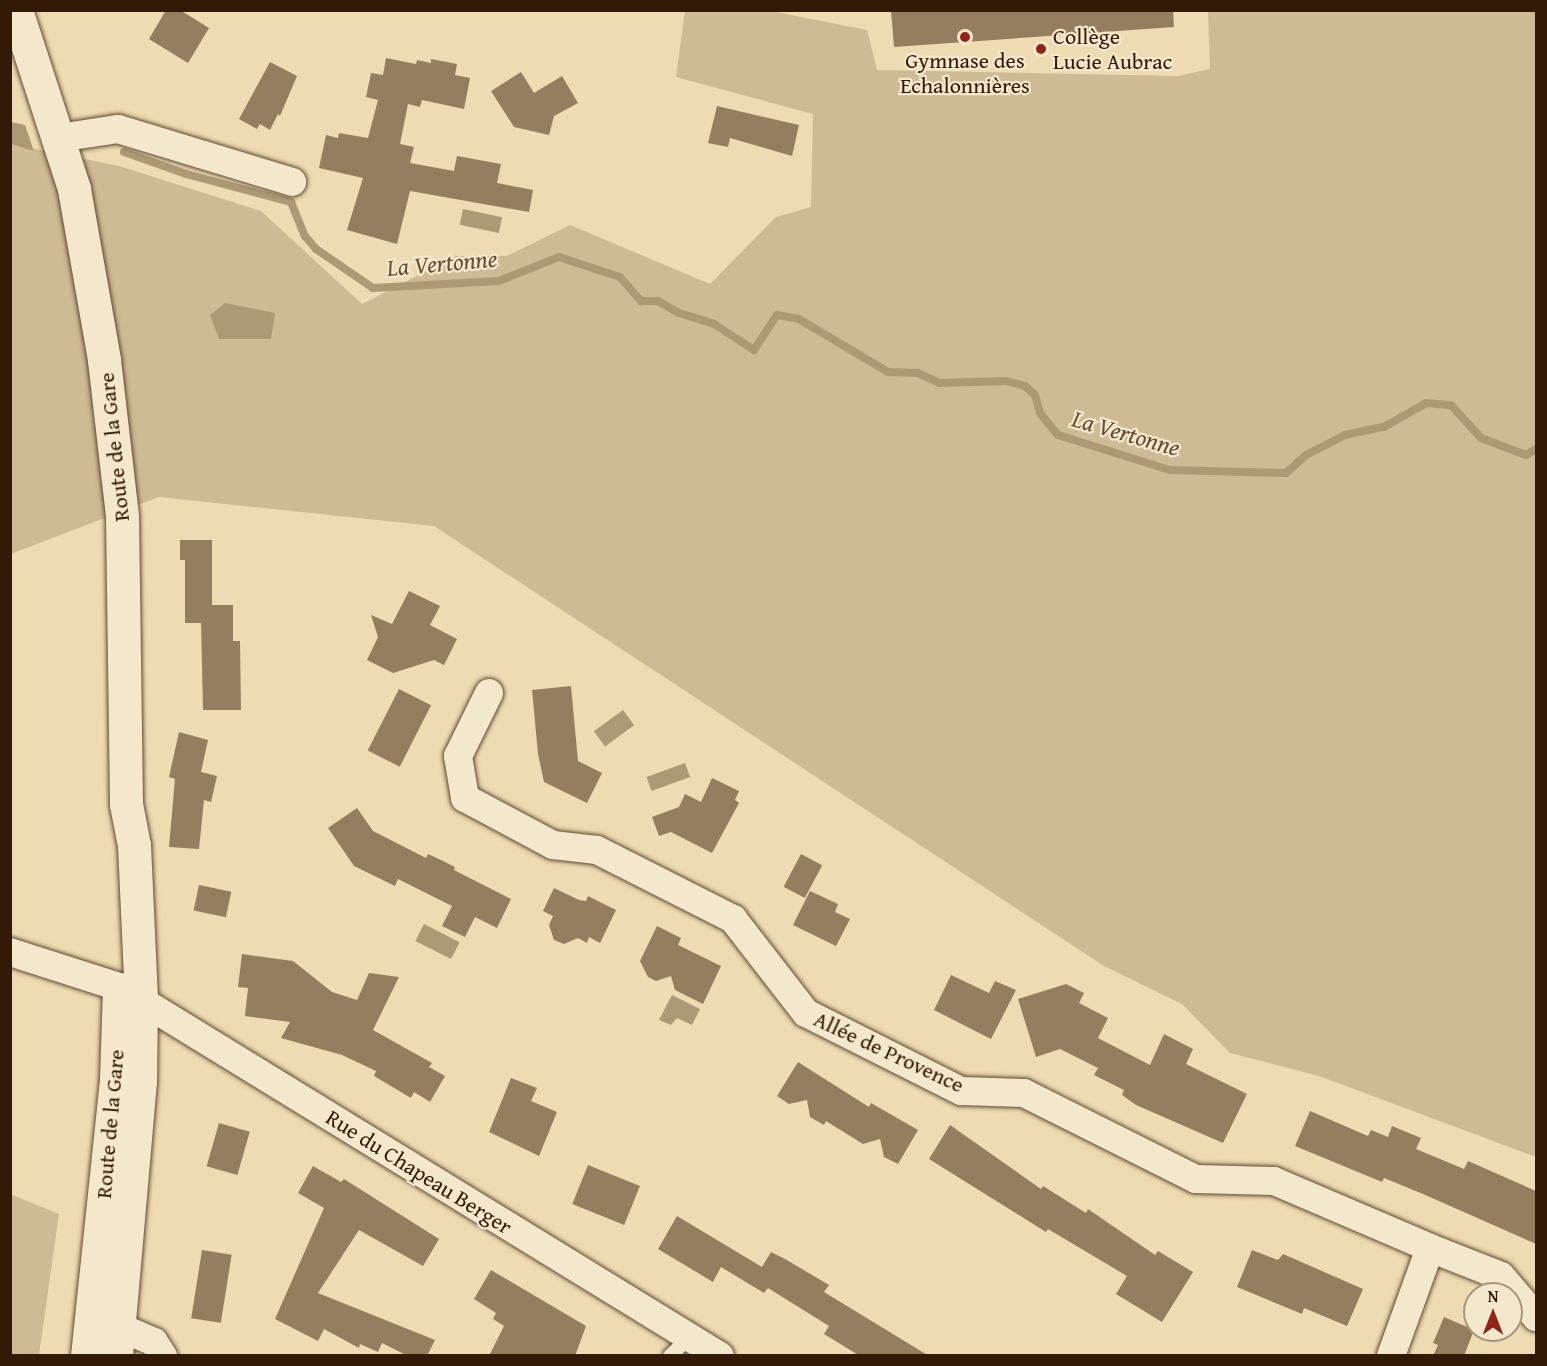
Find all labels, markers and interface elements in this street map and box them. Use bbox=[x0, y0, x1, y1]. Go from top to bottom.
place label: Collège Lucie Aubrac bbox=[1053, 23, 1172, 74]
marker: Gymnase des Echalonnières bbox=[958, 30, 972, 44]
marker: Collège Lucie Aubrac bbox=[1034, 42, 1048, 56]
place label: Gymnase des Echalonnières bbox=[900, 47, 1030, 98]
water label: La Vertonne bbox=[386, 244, 498, 282]
street label: Route de la Gare bbox=[93, 371, 135, 523]
water label: La Vertonne bbox=[1069, 404, 1183, 462]
street label: Allée de Provence bbox=[810, 1006, 968, 1098]
street label: Route de la Gare bbox=[90, 1048, 130, 1200]
street label: Rue du Chapeau Berger bbox=[321, 1104, 517, 1240]
north arrow bbox=[1463, 1282, 1523, 1342]
text: N bbox=[1488, 1284, 1498, 1308]

